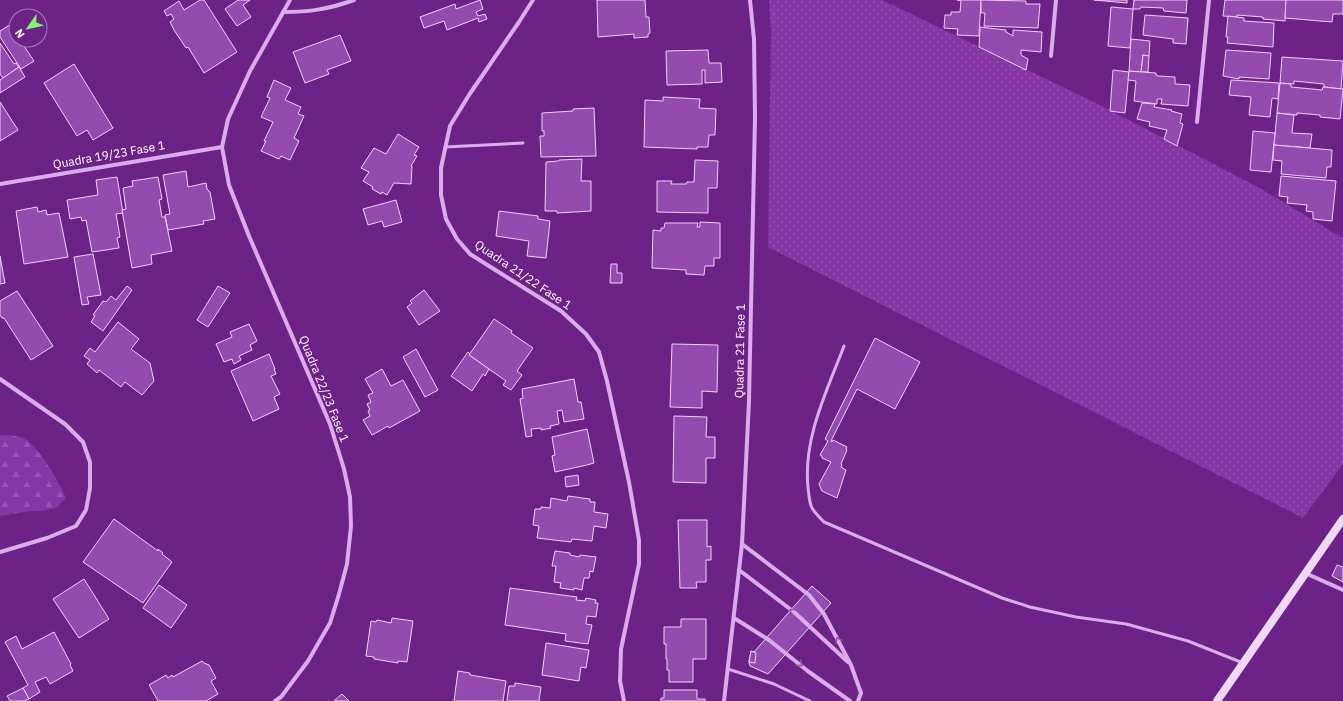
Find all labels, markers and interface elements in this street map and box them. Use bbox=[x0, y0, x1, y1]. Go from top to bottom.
north arrow bbox=[8, 8, 48, 48]
text: N bbox=[12, 26, 28, 41]
street label: Quadra 19/23 Fase 1 bbox=[52, 137, 166, 172]
street label: Quadra 21/22 Fase 1 bbox=[472, 237, 575, 313]
street label: Quadra 21 Fase 1 bbox=[731, 304, 748, 398]
street label: Quadra 22/23 Fase 1 bbox=[296, 333, 353, 444]
one-way arrow bbox=[789, 608, 796, 615]
one-way arrow bbox=[835, 636, 842, 644]
one-way arrow bbox=[795, 660, 802, 667]

